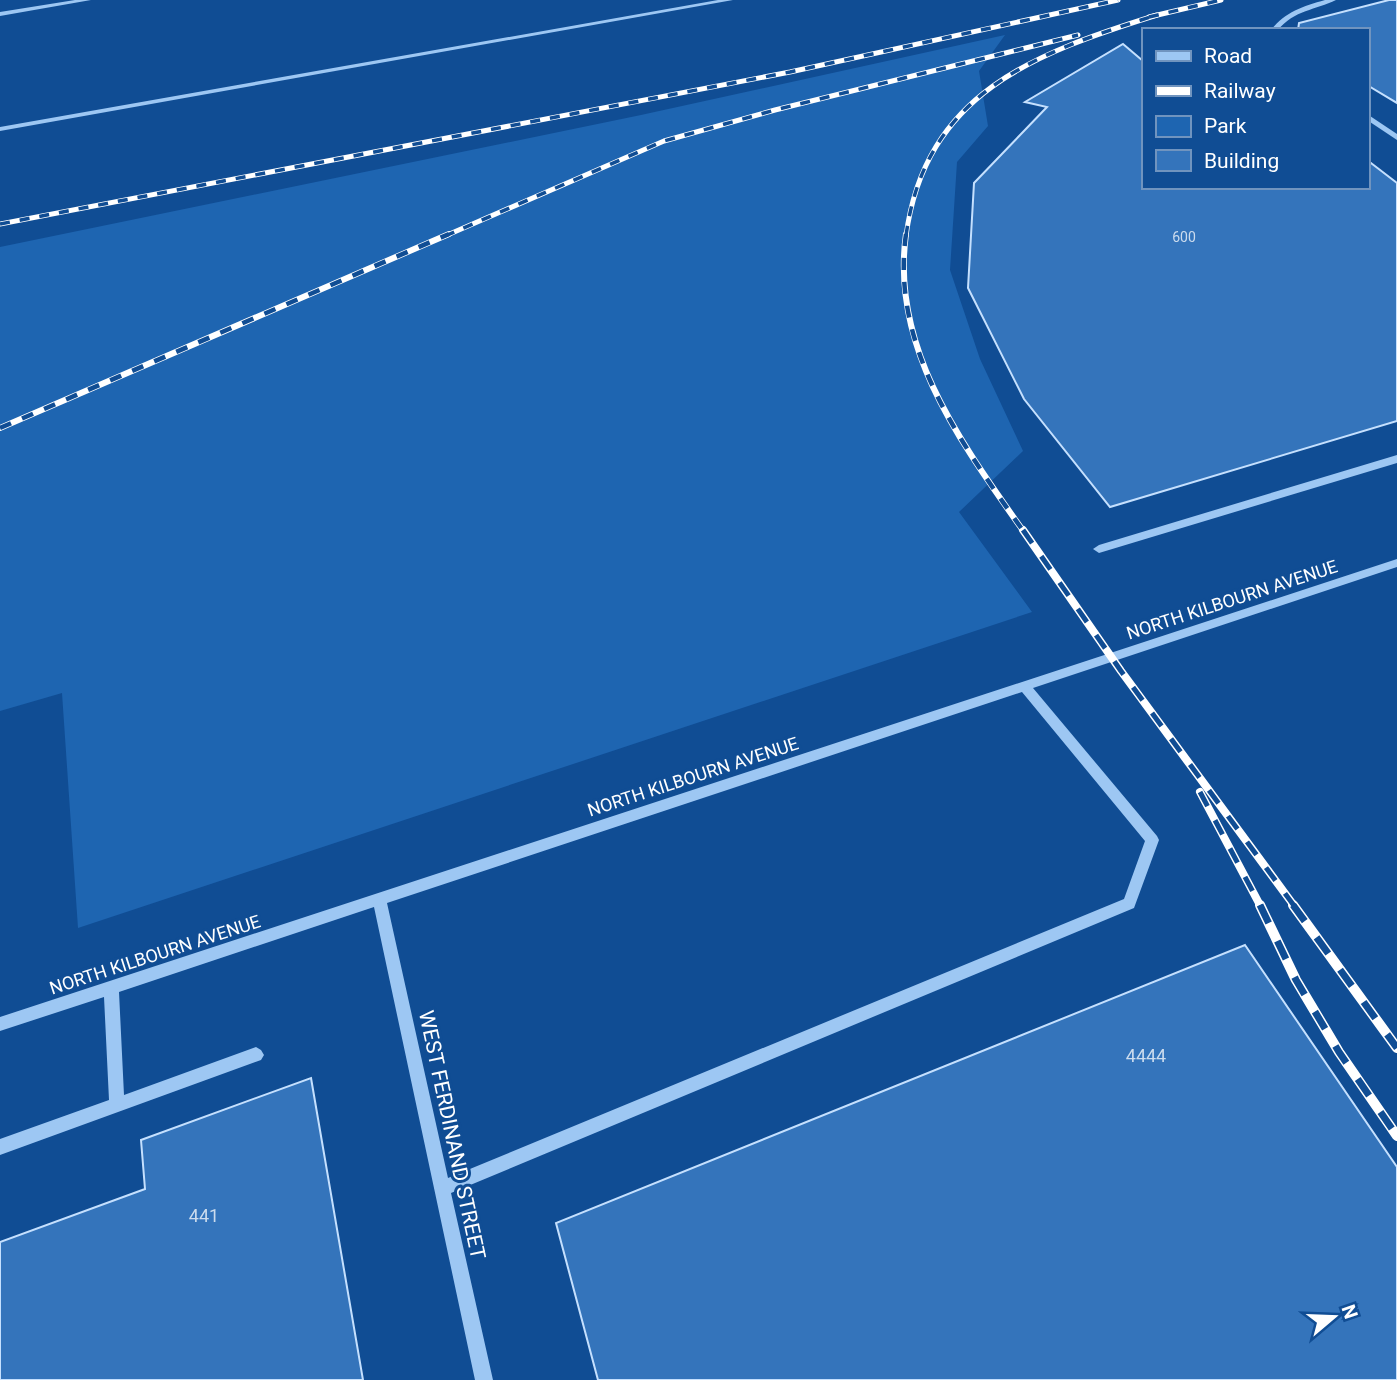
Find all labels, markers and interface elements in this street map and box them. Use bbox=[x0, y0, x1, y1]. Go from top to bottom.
legend bbox=[1142, 28, 1369, 189]
text: Road bbox=[1204, 44, 1252, 68]
text: Railway bbox=[1204, 79, 1276, 103]
text: Park bbox=[1204, 114, 1247, 138]
text: Building bbox=[1204, 149, 1279, 173]
house number: 600 bbox=[1172, 229, 1196, 245]
street label: NORTH KILBOURN AVENUE bbox=[1124, 555, 1340, 644]
street label: NORTH KILBOURN AVENUE bbox=[585, 732, 801, 821]
street label: NORTH KILBOURN AVENUE bbox=[47, 910, 263, 999]
street label: WEST FERDINAND STREET bbox=[414, 1008, 490, 1262]
house number: 4444 bbox=[1126, 1045, 1166, 1066]
house number: 441 bbox=[189, 1205, 219, 1226]
north arrow bbox=[1299, 1282, 1369, 1352]
text: N bbox=[1337, 1302, 1363, 1322]

